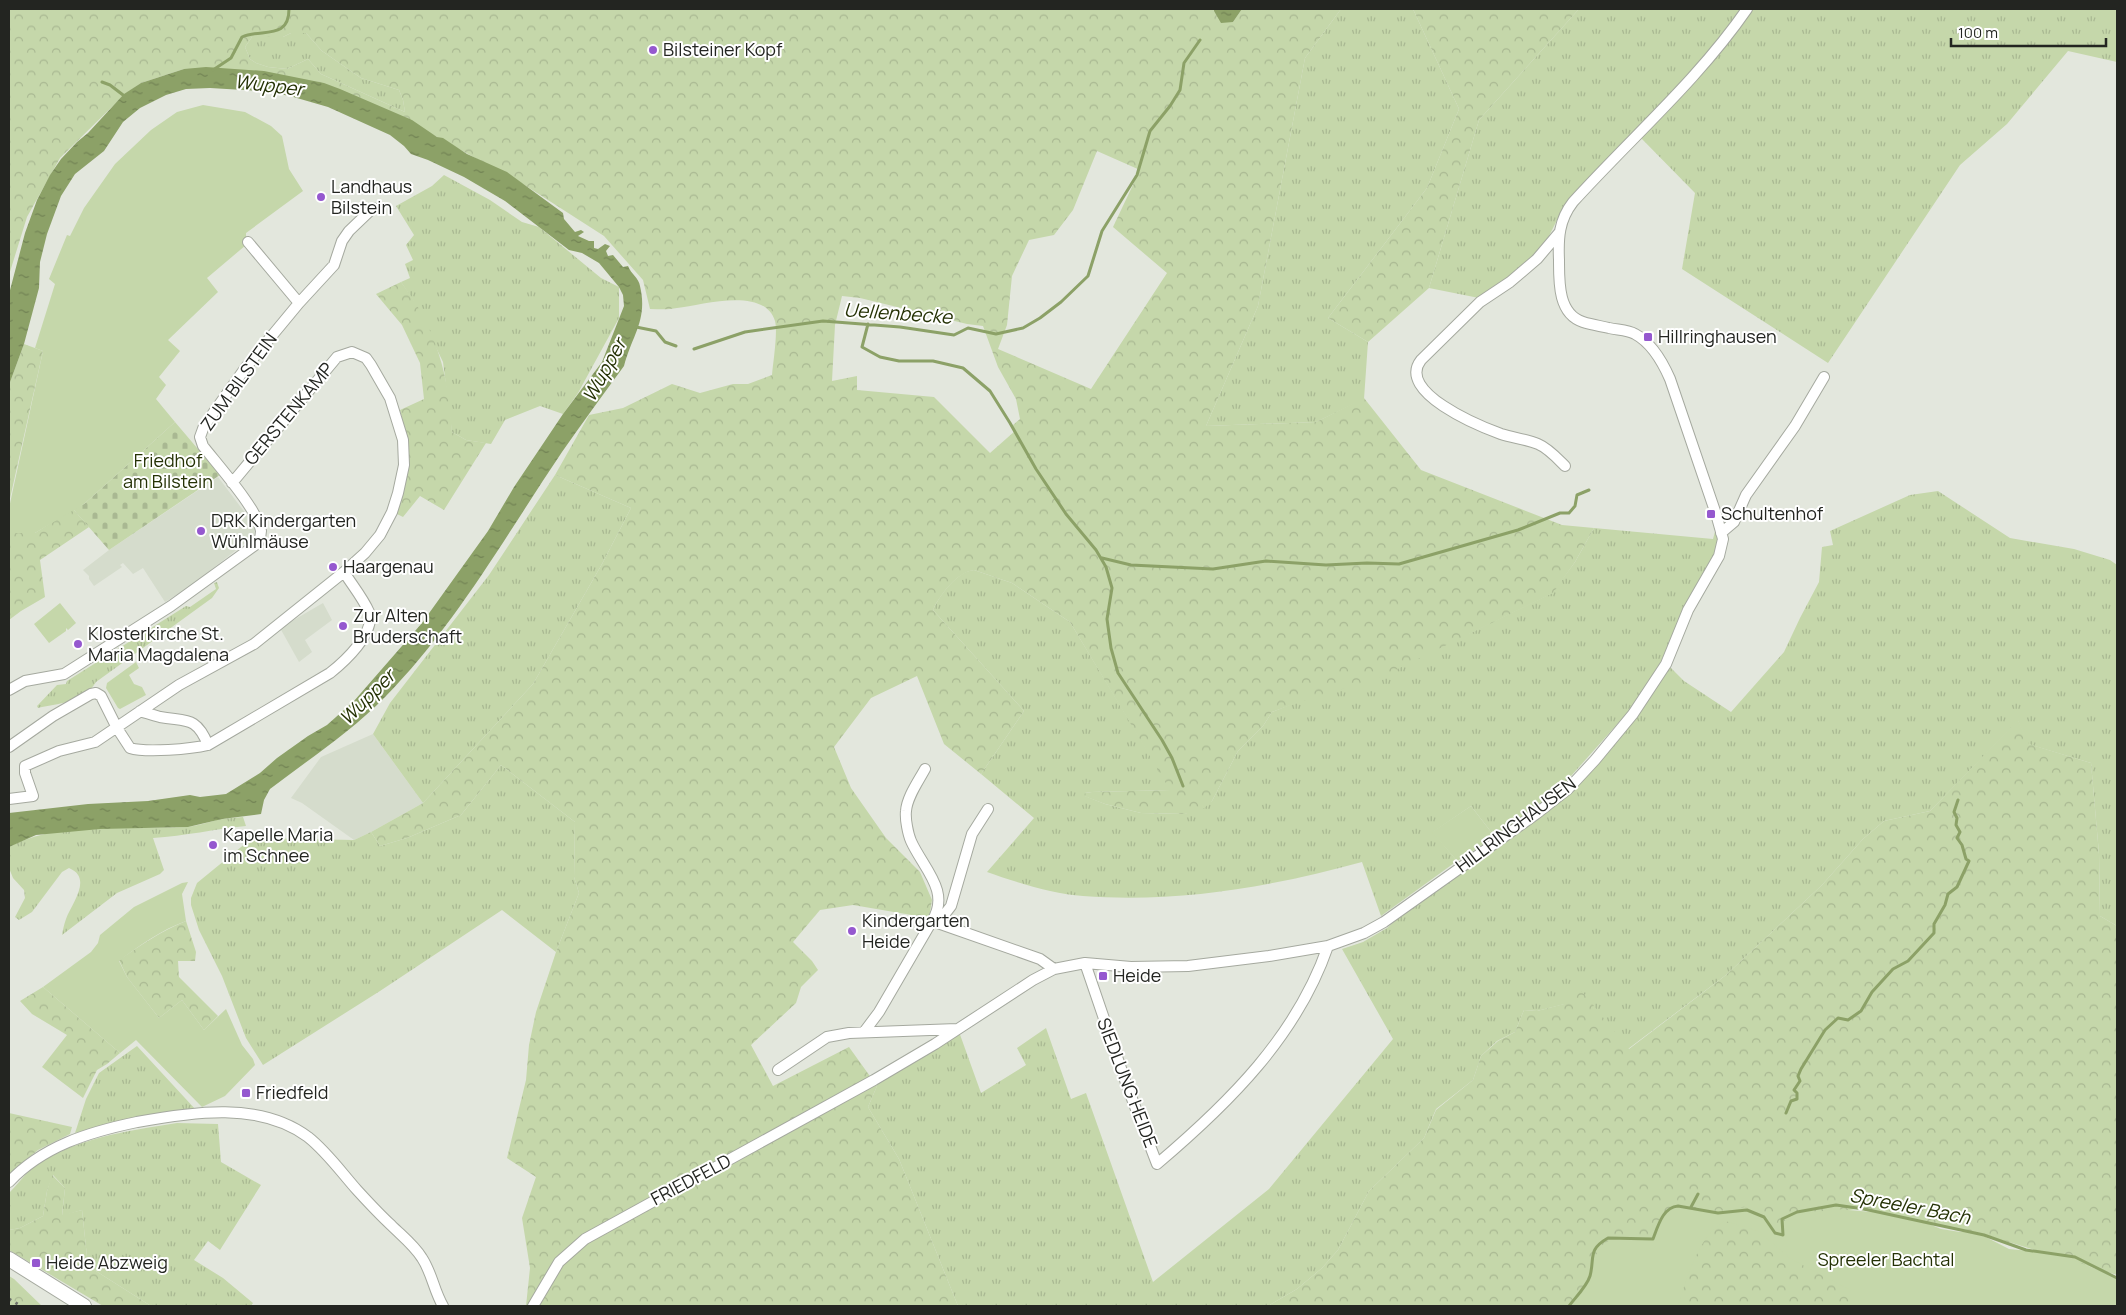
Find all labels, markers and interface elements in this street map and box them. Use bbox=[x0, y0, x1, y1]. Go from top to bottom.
scale bar bbox=[1951, 15, 2106, 47]
text: 100 m bbox=[1958, 22, 1998, 43]
place label: Bilsteiner Kopf bbox=[663, 37, 783, 61]
marker: Bilsteiner Kopf bbox=[647, 44, 659, 56]
water label: Wupper bbox=[233, 68, 307, 102]
place label: Landhaus Bilstein bbox=[331, 174, 412, 219]
marker: Landhaus Bilstein bbox=[315, 191, 327, 203]
water label: Uellenbecke bbox=[843, 296, 955, 330]
place label: Hillringhausen bbox=[1658, 324, 1777, 348]
street label: ZUM BILSTEIN bbox=[195, 328, 282, 435]
marker: Hillringhausen bbox=[1642, 331, 1654, 343]
water label: Wupper bbox=[576, 332, 633, 406]
street label: GERSTENKAMP bbox=[238, 357, 338, 470]
park label: Friedhof am Bilstein bbox=[123, 448, 213, 493]
place label: Schultenhof bbox=[1721, 501, 1824, 525]
place label: DRK Kindergarten Wühlmäuse bbox=[211, 508, 356, 553]
marker: Schultenhof bbox=[1705, 508, 1717, 520]
marker: DRK Kindergarten Wühlmäuse bbox=[195, 525, 207, 537]
place label: Haargenau bbox=[343, 554, 434, 578]
marker: Haargenau bbox=[327, 561, 339, 573]
place label: Zur Alten Bruderschaft bbox=[353, 603, 462, 648]
marker: Zur Alten Bruderschaft bbox=[337, 620, 349, 632]
place label: Klosterkirche St. Maria Magdalena bbox=[88, 621, 229, 666]
marker: Klosterkirche St. Maria Magdalena bbox=[72, 638, 84, 650]
water label: Wupper bbox=[333, 662, 402, 731]
street label: HILLRINGHAUSEN bbox=[1450, 771, 1580, 877]
place label: Kapelle Maria im Schnee bbox=[223, 822, 333, 867]
marker: Kapelle Maria im Schnee bbox=[207, 839, 219, 851]
place label: Kindergarten Heide bbox=[862, 908, 970, 953]
marker: Kindergarten Heide bbox=[846, 925, 858, 937]
place label: Heide bbox=[1113, 963, 1161, 987]
marker: Heide bbox=[1097, 970, 1109, 982]
street label: SIEDLUNG HEIDE bbox=[1092, 1014, 1164, 1151]
place label: Friedfeld bbox=[256, 1080, 328, 1104]
marker: Friedfeld bbox=[240, 1087, 252, 1099]
street label: FRIEDFELD bbox=[646, 1148, 735, 1210]
water label: Spreeler Bach bbox=[1848, 1182, 1973, 1231]
park label: Spreeler Bachtal bbox=[1817, 1247, 1955, 1271]
place label: Heide Abzweig bbox=[46, 1250, 168, 1274]
marker: Heide Abzweig bbox=[30, 1257, 42, 1269]

